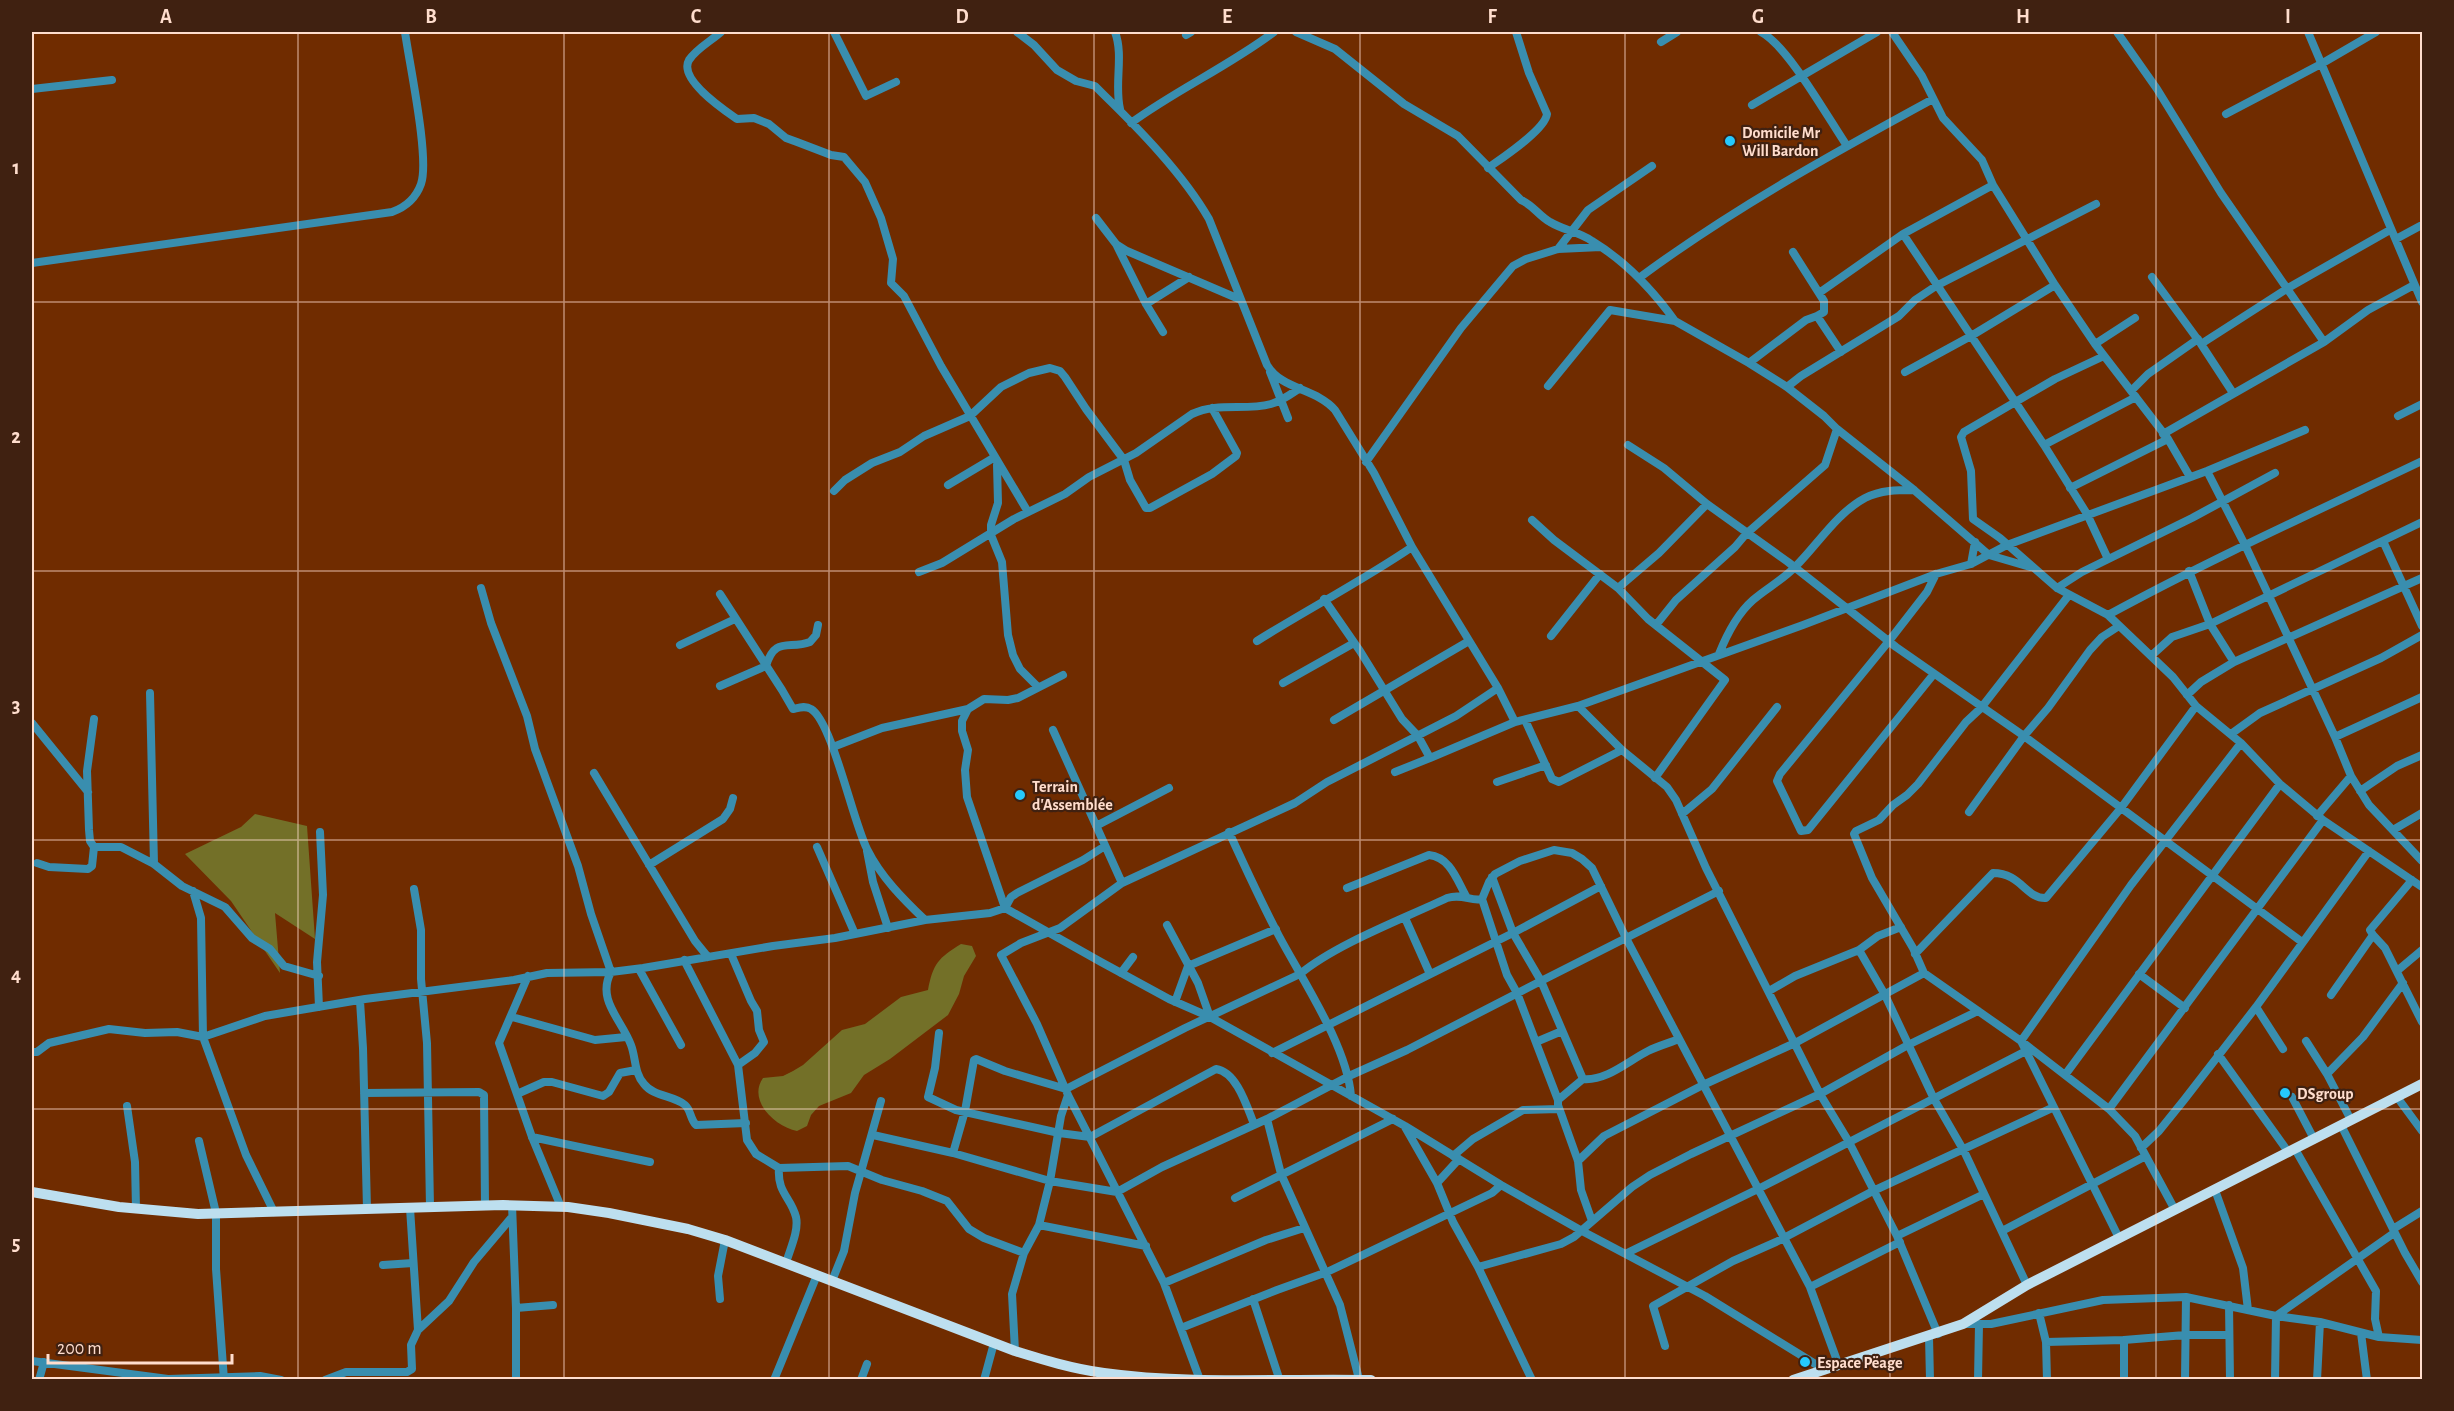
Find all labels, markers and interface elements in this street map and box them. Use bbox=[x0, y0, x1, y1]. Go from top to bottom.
text: A bbox=[160, 7, 172, 27]
text: B bbox=[425, 7, 437, 27]
text: C bbox=[691, 7, 702, 27]
text: D bbox=[955, 7, 969, 27]
text: E bbox=[1222, 7, 1232, 27]
text: F bbox=[1487, 7, 1497, 27]
text: G bbox=[1752, 7, 1764, 27]
text: H bbox=[2016, 7, 2030, 27]
text: I bbox=[2285, 7, 2291, 27]
place label: Domicile Mr Will Bardon bbox=[1742, 125, 1820, 159]
marker: Domicile Mr Will Bardon bbox=[1723, 134, 1737, 148]
text: 1 bbox=[12, 158, 20, 178]
text: 2 bbox=[11, 427, 21, 447]
text: 3 bbox=[12, 696, 20, 716]
place label: Terrain d'Assemblée bbox=[1032, 779, 1113, 813]
marker: Terrain d'Assemblée bbox=[1013, 788, 1027, 802]
text: 4 bbox=[11, 965, 21, 985]
marker: DSgroup bbox=[2278, 1086, 2292, 1100]
place label: DSgroup bbox=[2297, 1086, 2354, 1102]
text: 5 bbox=[12, 1234, 20, 1254]
scale bar bbox=[48, 1327, 232, 1365]
text: 200 m bbox=[57, 1340, 102, 1358]
marker: Espace Pëage bbox=[1798, 1355, 1812, 1369]
place label: Espace Pëage bbox=[1817, 1355, 1903, 1371]

